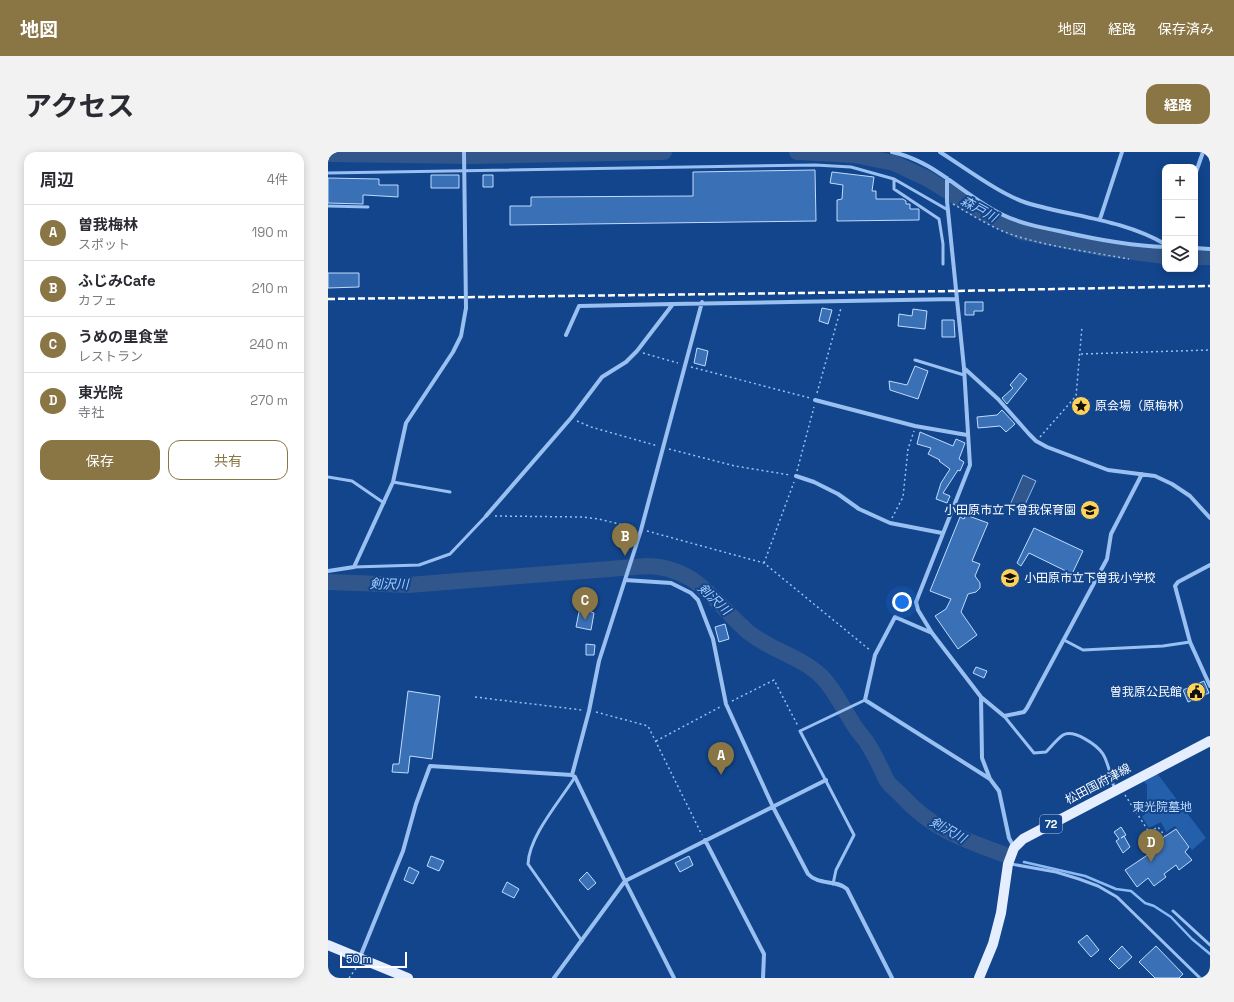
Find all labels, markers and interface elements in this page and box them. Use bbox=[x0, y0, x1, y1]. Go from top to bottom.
text: 地図 bbox=[20, 17, 58, 42]
text: 地図 bbox=[1058, 20, 1086, 38]
text: 経路 bbox=[1108, 20, 1136, 38]
text: 保存済み bbox=[1158, 20, 1214, 38]
button: 経路 bbox=[1146, 84, 1210, 124]
text: アクセス bbox=[24, 88, 135, 124]
map controls bbox=[1162, 164, 1198, 272]
button: + bbox=[1162, 164, 1198, 200]
text: 周辺 bbox=[40, 169, 74, 191]
text: 4件 bbox=[267, 171, 288, 188]
water label: 森戸川 bbox=[958, 192, 1002, 227]
button: − bbox=[1162, 200, 1198, 236]
text: 曽我梅林 bbox=[78, 215, 138, 234]
text: A bbox=[49, 224, 57, 241]
text: 190 m bbox=[252, 224, 288, 241]
text: スポット bbox=[78, 236, 130, 253]
button: layers bbox=[1162, 236, 1198, 272]
text: ふじみCafe bbox=[78, 271, 156, 290]
text: B bbox=[49, 280, 57, 297]
text: 210 m bbox=[252, 280, 288, 297]
text: カフェ bbox=[78, 292, 117, 309]
text: うめの里食堂 bbox=[78, 327, 168, 346]
text: C bbox=[49, 336, 57, 353]
text: 240 m bbox=[250, 336, 288, 353]
text: レストラン bbox=[78, 348, 143, 365]
text: 東光院 bbox=[78, 383, 123, 402]
text: D bbox=[49, 392, 57, 409]
text: 270 m bbox=[250, 392, 288, 409]
place icon: 原会場（原梅林） bbox=[1070, 395, 1092, 417]
place label: 原会場（原梅林） bbox=[1095, 398, 1191, 414]
text: 寺社 bbox=[78, 404, 104, 421]
button: 保存 bbox=[40, 440, 160, 480]
button: 共有 bbox=[168, 440, 288, 480]
school or university icon: 小田原市立下曾我保育園 bbox=[1079, 499, 1101, 521]
place label: 小田原市立下曾我保育園 bbox=[944, 502, 1076, 518]
pin: B bbox=[612, 523, 638, 556]
school or university icon: 小田原市立下曽我小学校 bbox=[999, 567, 1021, 589]
place label: 小田原市立下曽我小学校 bbox=[1024, 570, 1156, 586]
water label: 剣沢川 bbox=[369, 575, 411, 593]
water label: 剣沢川 bbox=[694, 579, 736, 620]
pin: C bbox=[572, 587, 598, 620]
your location bbox=[892, 592, 912, 612]
public building icon: 曽我原公民館 bbox=[1185, 681, 1207, 703]
place label: 曽我原公民館 bbox=[1110, 684, 1182, 700]
pin: A bbox=[708, 742, 734, 775]
street label: 松田国府津線 bbox=[1062, 760, 1134, 808]
park label: 東光院墓地 bbox=[1132, 799, 1192, 815]
water label: 剣沢川 bbox=[927, 813, 971, 848]
road number: 72 bbox=[1040, 815, 1062, 833]
pin: D bbox=[1138, 829, 1164, 862]
scale bar bbox=[340, 950, 407, 969]
text: 50 m bbox=[346, 952, 372, 966]

